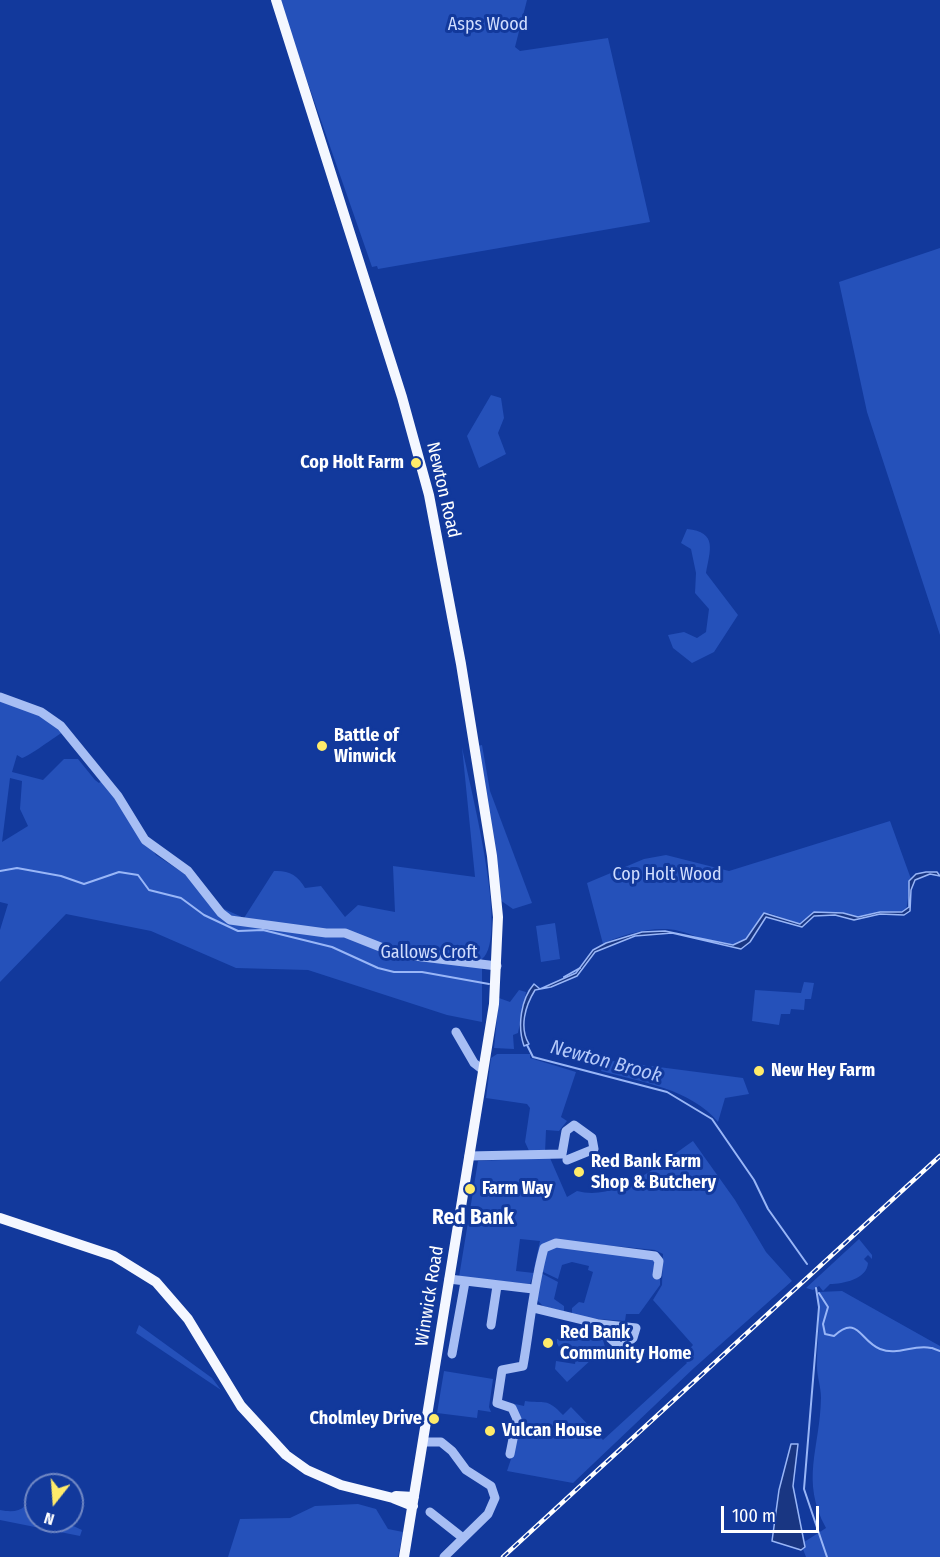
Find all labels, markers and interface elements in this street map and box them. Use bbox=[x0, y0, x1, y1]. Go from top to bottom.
park label: Asps Wood bbox=[448, 14, 528, 36]
street label: Newton Road bbox=[421, 440, 465, 540]
place label: Cop Holt Farm bbox=[300, 452, 404, 474]
marker: Cop Holt Farm bbox=[409, 456, 423, 470]
place label: Battle of Winwick bbox=[334, 725, 399, 768]
marker: Battle of Winwick bbox=[315, 739, 329, 753]
park label: Cop Holt Wood bbox=[612, 864, 722, 886]
park label: Gallows Croft bbox=[380, 942, 478, 964]
water label: Newton Brook bbox=[548, 1036, 664, 1088]
place label: New Hey Farm bbox=[771, 1060, 875, 1082]
marker: New Hey Farm bbox=[752, 1064, 766, 1078]
place label: Red Bank Farm Shop & Butchery bbox=[591, 1151, 716, 1194]
marker: Red Bank Farm Shop & Butchery bbox=[572, 1165, 586, 1179]
place label: Farm Way bbox=[482, 1178, 552, 1200]
marker: Farm Way bbox=[463, 1182, 477, 1196]
district label: Red Bank bbox=[432, 1205, 514, 1231]
street label: Winwick Road bbox=[411, 1244, 449, 1348]
place label: Red Bank Community Home bbox=[560, 1322, 691, 1364]
marker: Red Bank Community Home bbox=[541, 1336, 555, 1350]
place label: Cholmley Drive bbox=[310, 1408, 422, 1430]
marker: Cholmley Drive bbox=[427, 1412, 441, 1426]
place label: Vulcan House bbox=[502, 1420, 602, 1442]
marker: Vulcan House bbox=[483, 1424, 497, 1438]
north arrow bbox=[24, 1473, 84, 1533]
scale bar bbox=[724, 1494, 822, 1532]
text: 100 m bbox=[732, 1505, 776, 1527]
text: N bbox=[42, 1508, 57, 1529]

